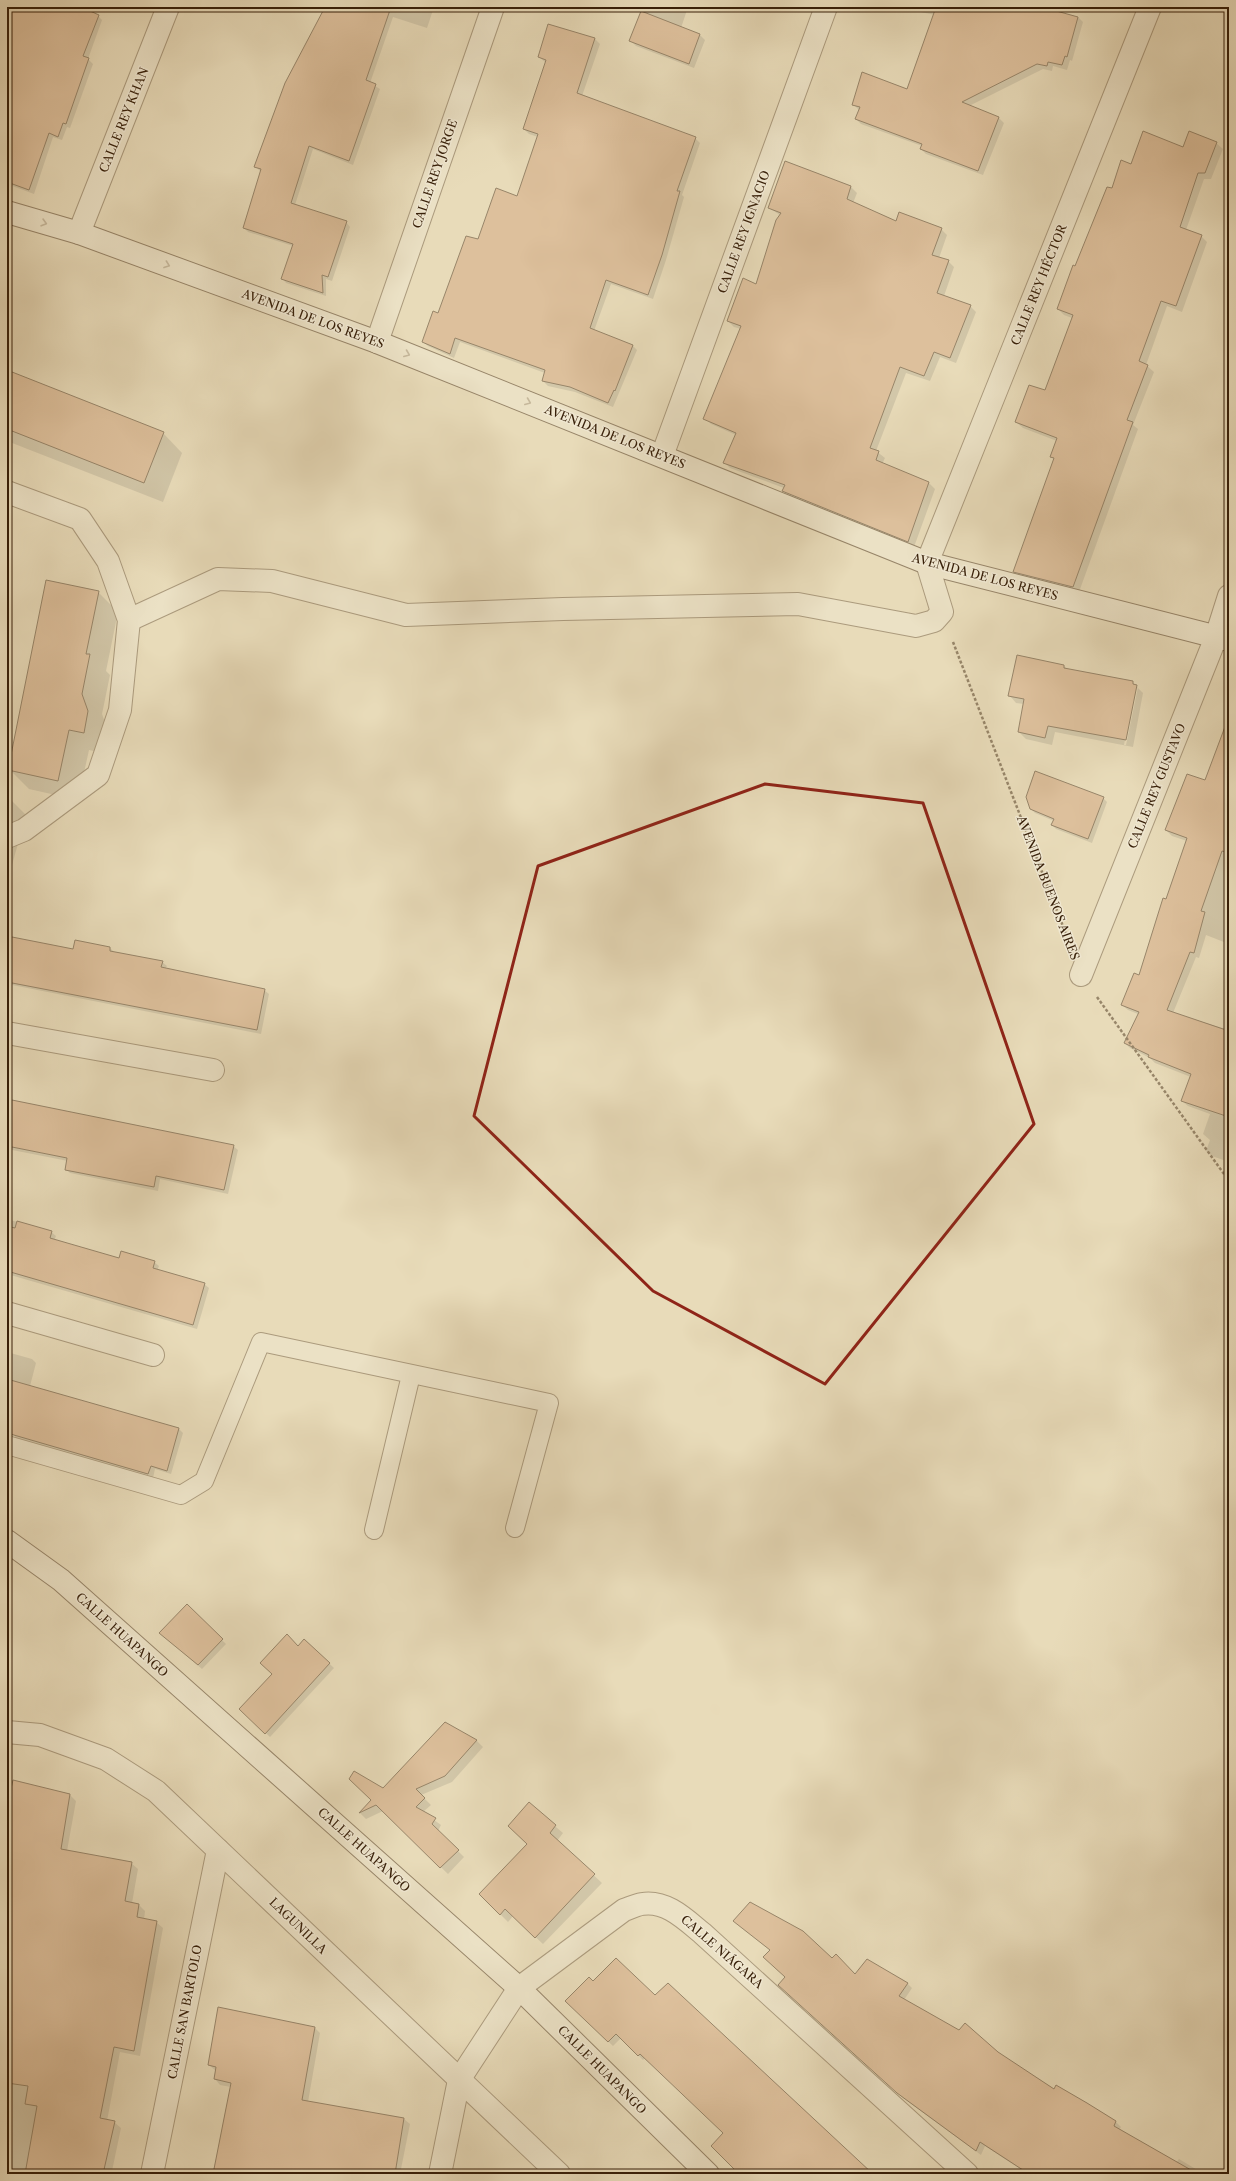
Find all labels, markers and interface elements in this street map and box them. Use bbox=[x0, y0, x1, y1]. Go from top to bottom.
street label: CALLE REY KHAN bbox=[96, 65, 152, 175]
street label: CALLE REY JORGE bbox=[409, 117, 460, 230]
street label: CALLE REY IGNACIO bbox=[714, 168, 773, 295]
one-way arrow bbox=[41, 218, 48, 227]
street label: CALLE REY HÉCTOR bbox=[1006, 221, 1070, 347]
one-way arrow bbox=[164, 260, 171, 269]
street label: AVENIDA DE LOS REYES bbox=[239, 285, 386, 351]
one-way arrow bbox=[404, 349, 411, 357]
one-way arrow bbox=[525, 398, 532, 406]
street label: AVENIDA DE LOS REYES bbox=[542, 401, 688, 472]
street label: AVENIDA DE LOS REYES bbox=[910, 550, 1060, 603]
street label: CALLE REY GUSTAVO bbox=[1124, 721, 1189, 851]
street label: AVENIDA BUENOS AIRES bbox=[1014, 813, 1083, 962]
street label: CALLE HUAPANGO bbox=[73, 1589, 172, 1680]
street label: CALLE HUAPANGO bbox=[315, 1804, 414, 1895]
street label: LAGUNILLA bbox=[266, 1894, 331, 1958]
street label: CALLE NIÁGARA bbox=[678, 1911, 768, 1992]
street label: CALLE SAN BARTOLO bbox=[164, 1943, 205, 2080]
street label: CALLE HUAPANGO bbox=[555, 2022, 650, 2117]

